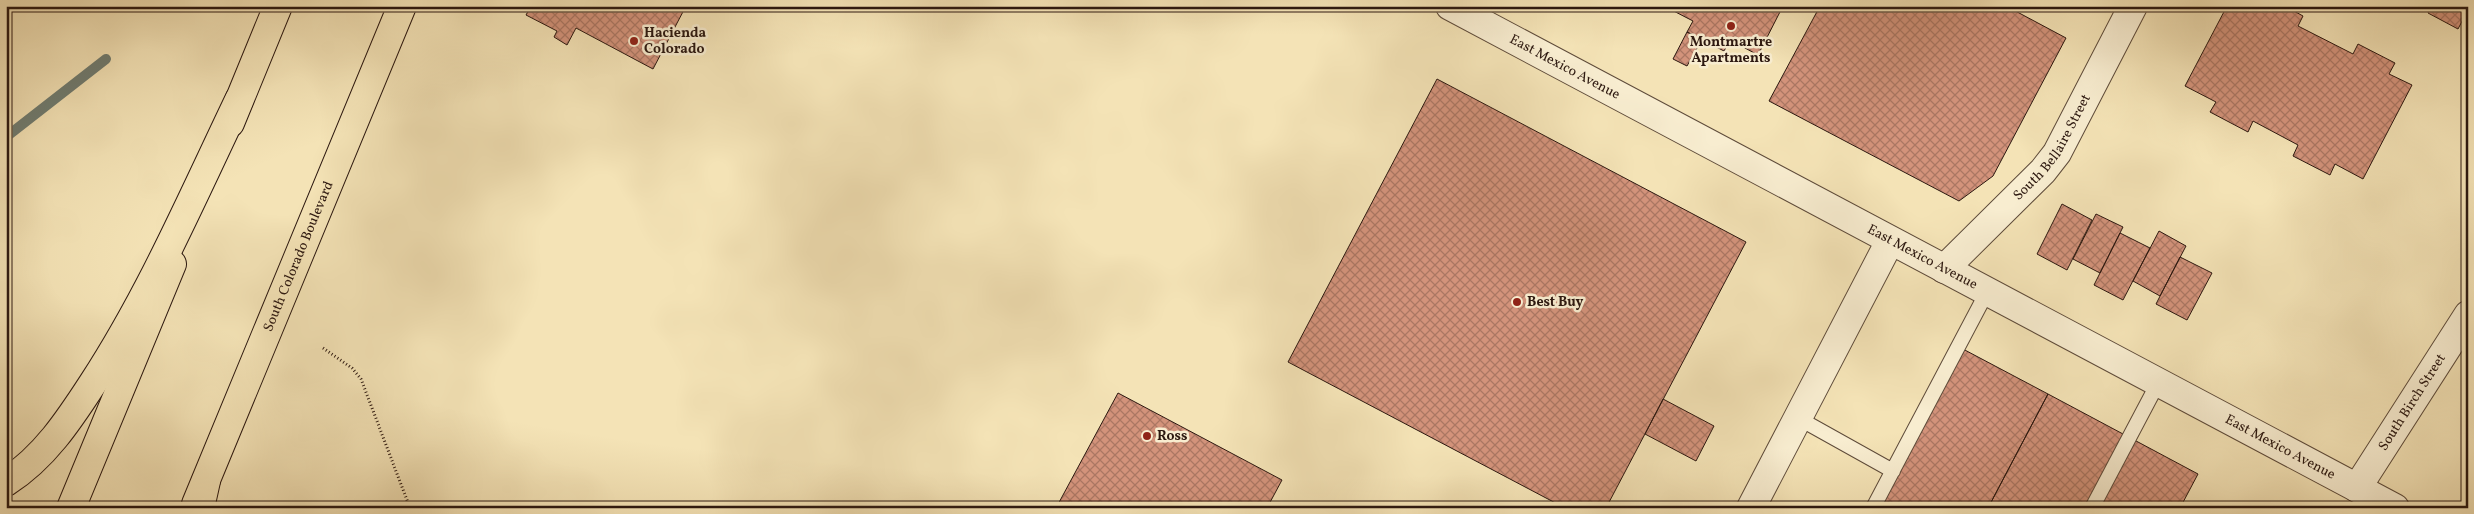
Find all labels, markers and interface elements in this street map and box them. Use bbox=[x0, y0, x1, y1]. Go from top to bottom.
marker: Montmartre Apartments bbox=[1725, 20, 1737, 32]
place label: Hacienda Colorado bbox=[644, 24, 706, 59]
street label: East Mexico Avenue bbox=[1506, 30, 1624, 104]
place label: Montmartre Apartments bbox=[1690, 33, 1772, 68]
marker: Hacienda Colorado bbox=[628, 35, 640, 47]
street label: South Bellaire Street bbox=[2009, 91, 2095, 205]
street label: South Colorado Boulevard bbox=[259, 178, 338, 334]
street label: East Mexico Avenue bbox=[1864, 220, 1981, 294]
place label: Best Buy bbox=[1527, 293, 1583, 312]
marker: Best Buy bbox=[1511, 296, 1523, 308]
street label: South Birch Street bbox=[2374, 350, 2450, 454]
street label: East Mexico Avenue bbox=[2222, 410, 2339, 484]
place label: Ross bbox=[1157, 427, 1188, 446]
marker: Ross bbox=[1141, 430, 1153, 442]

